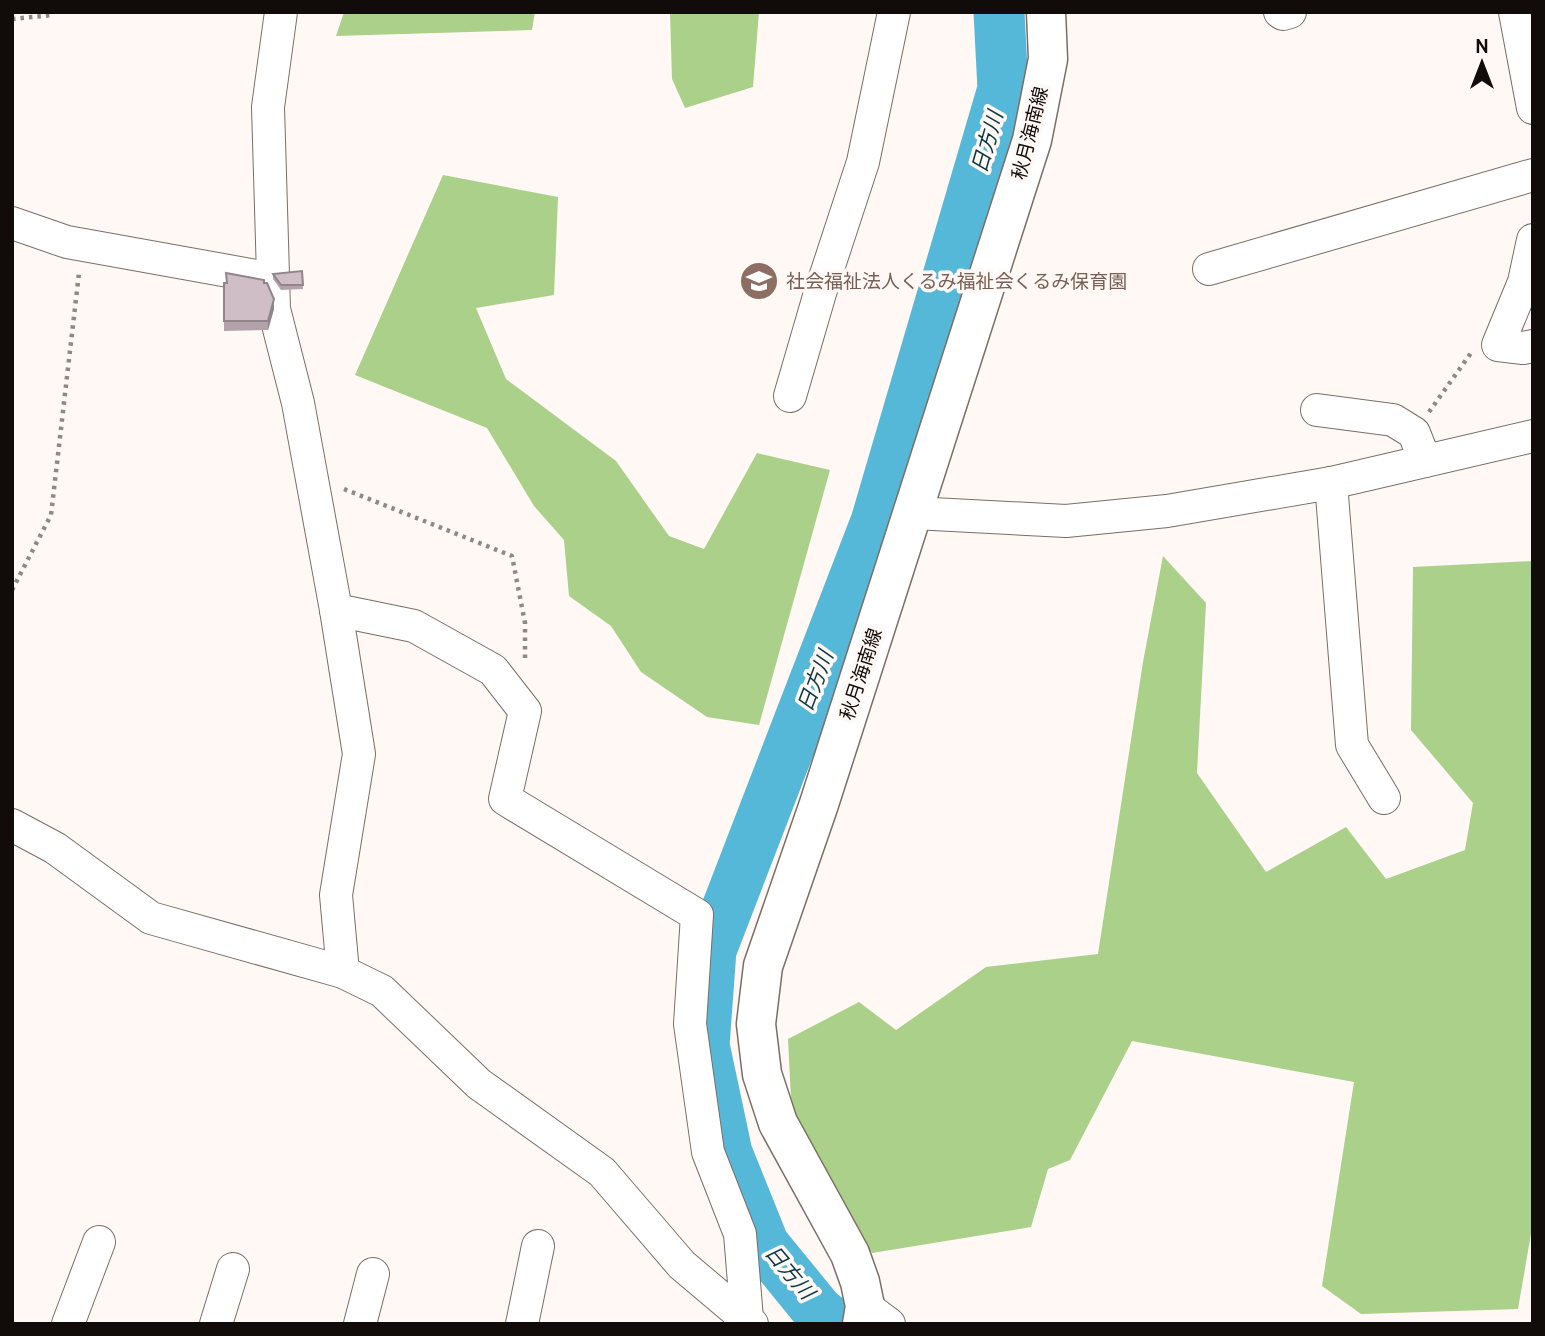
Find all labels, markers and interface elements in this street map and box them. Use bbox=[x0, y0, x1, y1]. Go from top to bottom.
north arrow bbox=[1447, 28, 1517, 98]
text: N bbox=[1475, 35, 1489, 58]
street label: 秋月海南線 bbox=[1007, 84, 1053, 182]
water label: 日方川 bbox=[966, 106, 1008, 176]
school or university icon: 社会福祉法人くるみ福祉会くるみ保育園 bbox=[738, 260, 780, 302]
place label: 社会福祉法人くるみ福祉会くるみ保育園 bbox=[786, 270, 1127, 293]
street label: 秋月海南線 bbox=[835, 625, 887, 723]
water label: 日方川 bbox=[792, 645, 839, 715]
water label: 日方川 bbox=[760, 1240, 821, 1306]

